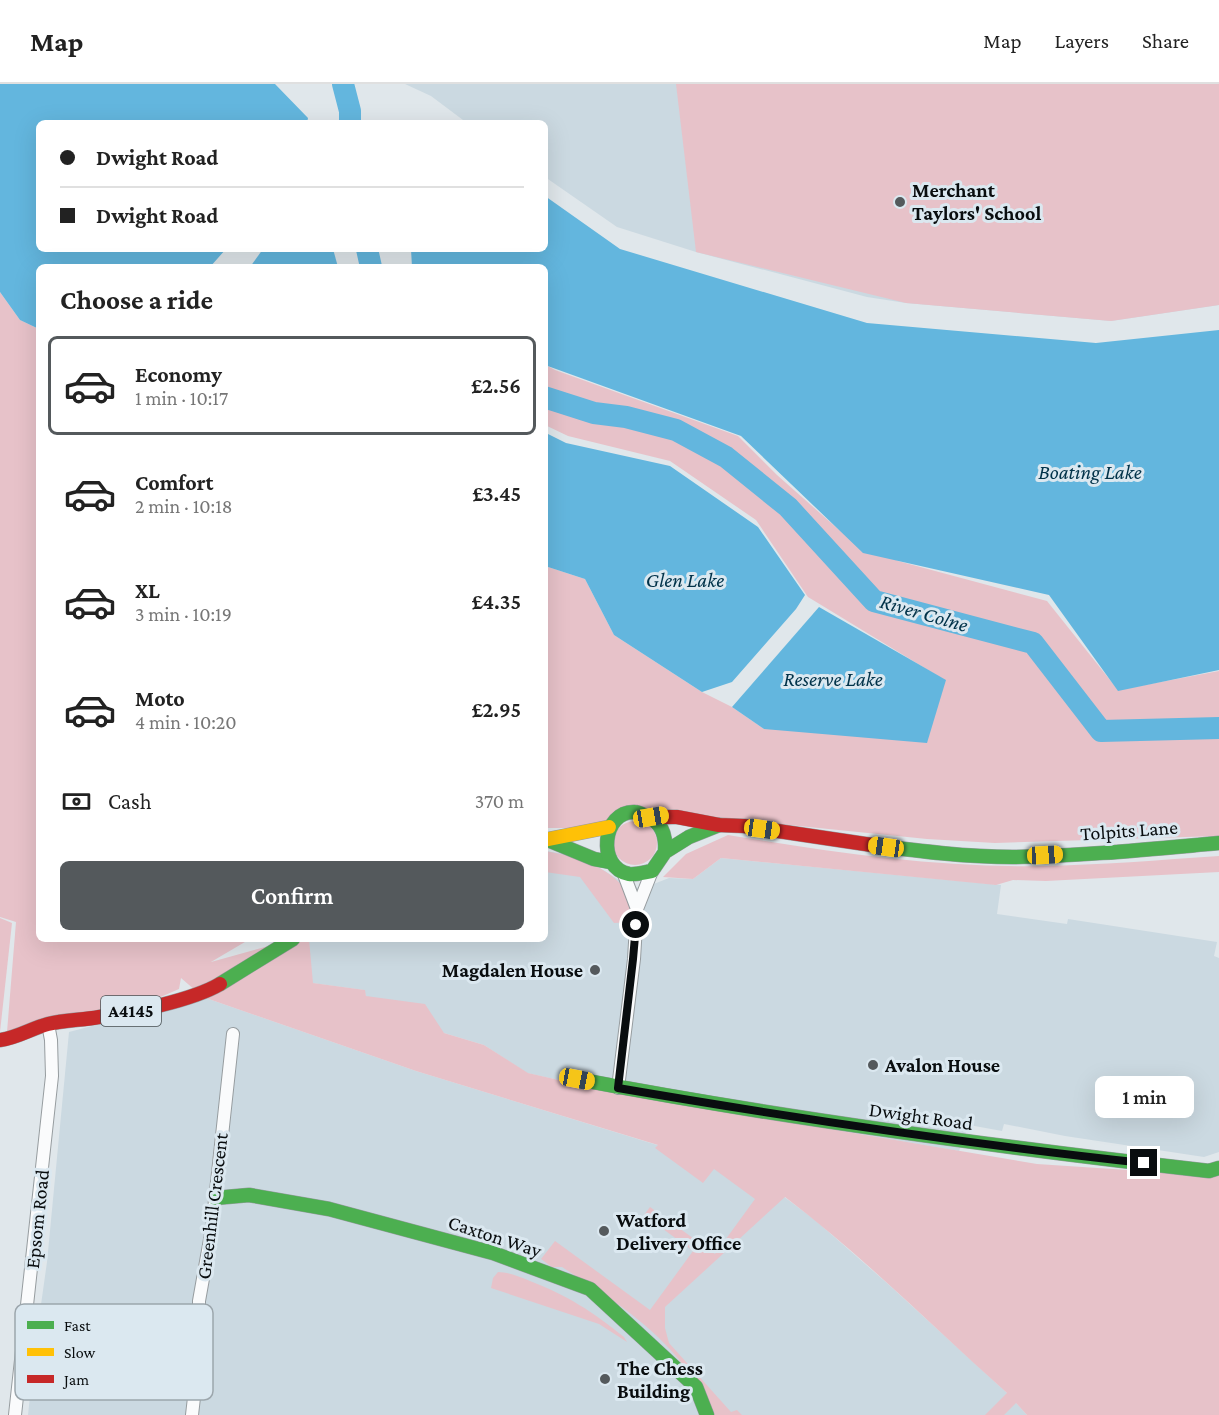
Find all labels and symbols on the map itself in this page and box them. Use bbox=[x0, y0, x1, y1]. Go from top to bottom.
place label: Merchant Taylors' School bbox=[912, 179, 1041, 224]
marker: Merchant Taylors' School bbox=[893, 195, 907, 209]
water label: Boating Lake bbox=[1038, 460, 1142, 484]
water label: Glen Lake bbox=[646, 568, 724, 592]
water label: River Colne bbox=[877, 589, 971, 637]
water label: Reserve Lake bbox=[783, 667, 883, 691]
car bbox=[632, 805, 670, 829]
street label: Tolpits Lane bbox=[1079, 816, 1179, 845]
car bbox=[743, 818, 781, 840]
car bbox=[867, 836, 905, 858]
car bbox=[1027, 845, 1063, 865]
route start bbox=[622, 911, 649, 938]
place label: Magdalen House bbox=[442, 959, 583, 981]
marker: Magdalen House bbox=[588, 963, 602, 977]
road number: A4145 bbox=[101, 996, 161, 1026]
place label: Avalon House bbox=[884, 1054, 1000, 1076]
marker: Avalon House bbox=[866, 1058, 880, 1072]
car bbox=[558, 1067, 596, 1091]
callout: 1 min bbox=[1094, 1076, 1194, 1118]
street label: Dwight Road bbox=[868, 1098, 975, 1135]
street label: Greenhill Crescent bbox=[192, 1131, 232, 1280]
route end bbox=[1130, 1149, 1157, 1176]
street label: Epsom Road bbox=[21, 1168, 54, 1270]
place label: Watford Delivery Office bbox=[615, 1209, 741, 1254]
street label: Caxton Way bbox=[445, 1211, 545, 1263]
marker: Watford Delivery Office bbox=[597, 1224, 611, 1238]
legend bbox=[15, 1304, 213, 1400]
text: Fast bbox=[64, 1317, 91, 1334]
text: Slow bbox=[64, 1344, 96, 1361]
place label: The Chess Building bbox=[617, 1357, 703, 1402]
text: Jam bbox=[62, 1371, 89, 1389]
marker: The Chess Building bbox=[598, 1372, 612, 1386]

